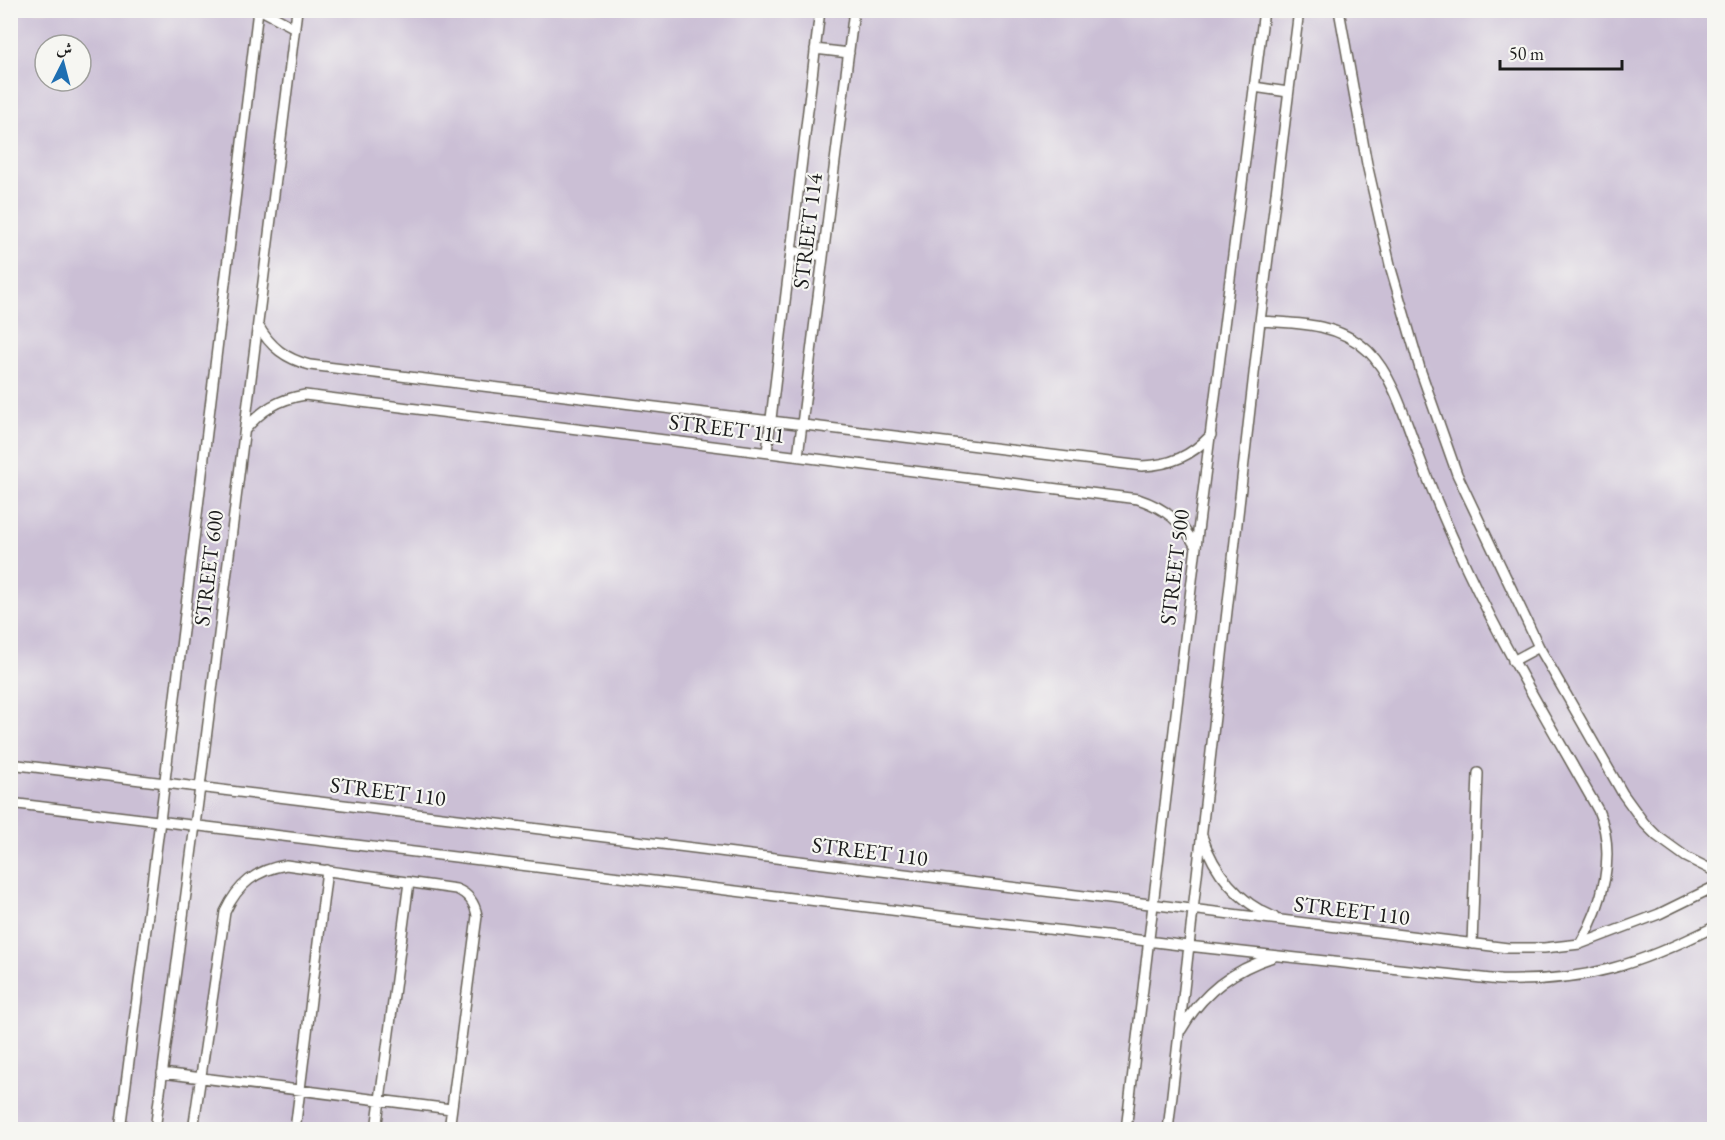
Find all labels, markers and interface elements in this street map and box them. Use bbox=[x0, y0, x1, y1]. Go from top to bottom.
north arrow bbox=[33, 33, 93, 93]
scale bar bbox=[1500, 33, 1622, 71]
text: ش bbox=[56, 37, 74, 60]
text: 50 m bbox=[1509, 42, 1544, 65]
street label: STREET 114 bbox=[786, 171, 829, 291]
street label: STREET 111 bbox=[667, 407, 786, 450]
street label: STREET 500 bbox=[1153, 507, 1196, 627]
street label: STREET 600 bbox=[187, 508, 230, 628]
street label: STREET 110 bbox=[328, 770, 448, 813]
street label: STREET 110 bbox=[810, 830, 930, 873]
street label: STREET 110 bbox=[1292, 889, 1412, 932]

